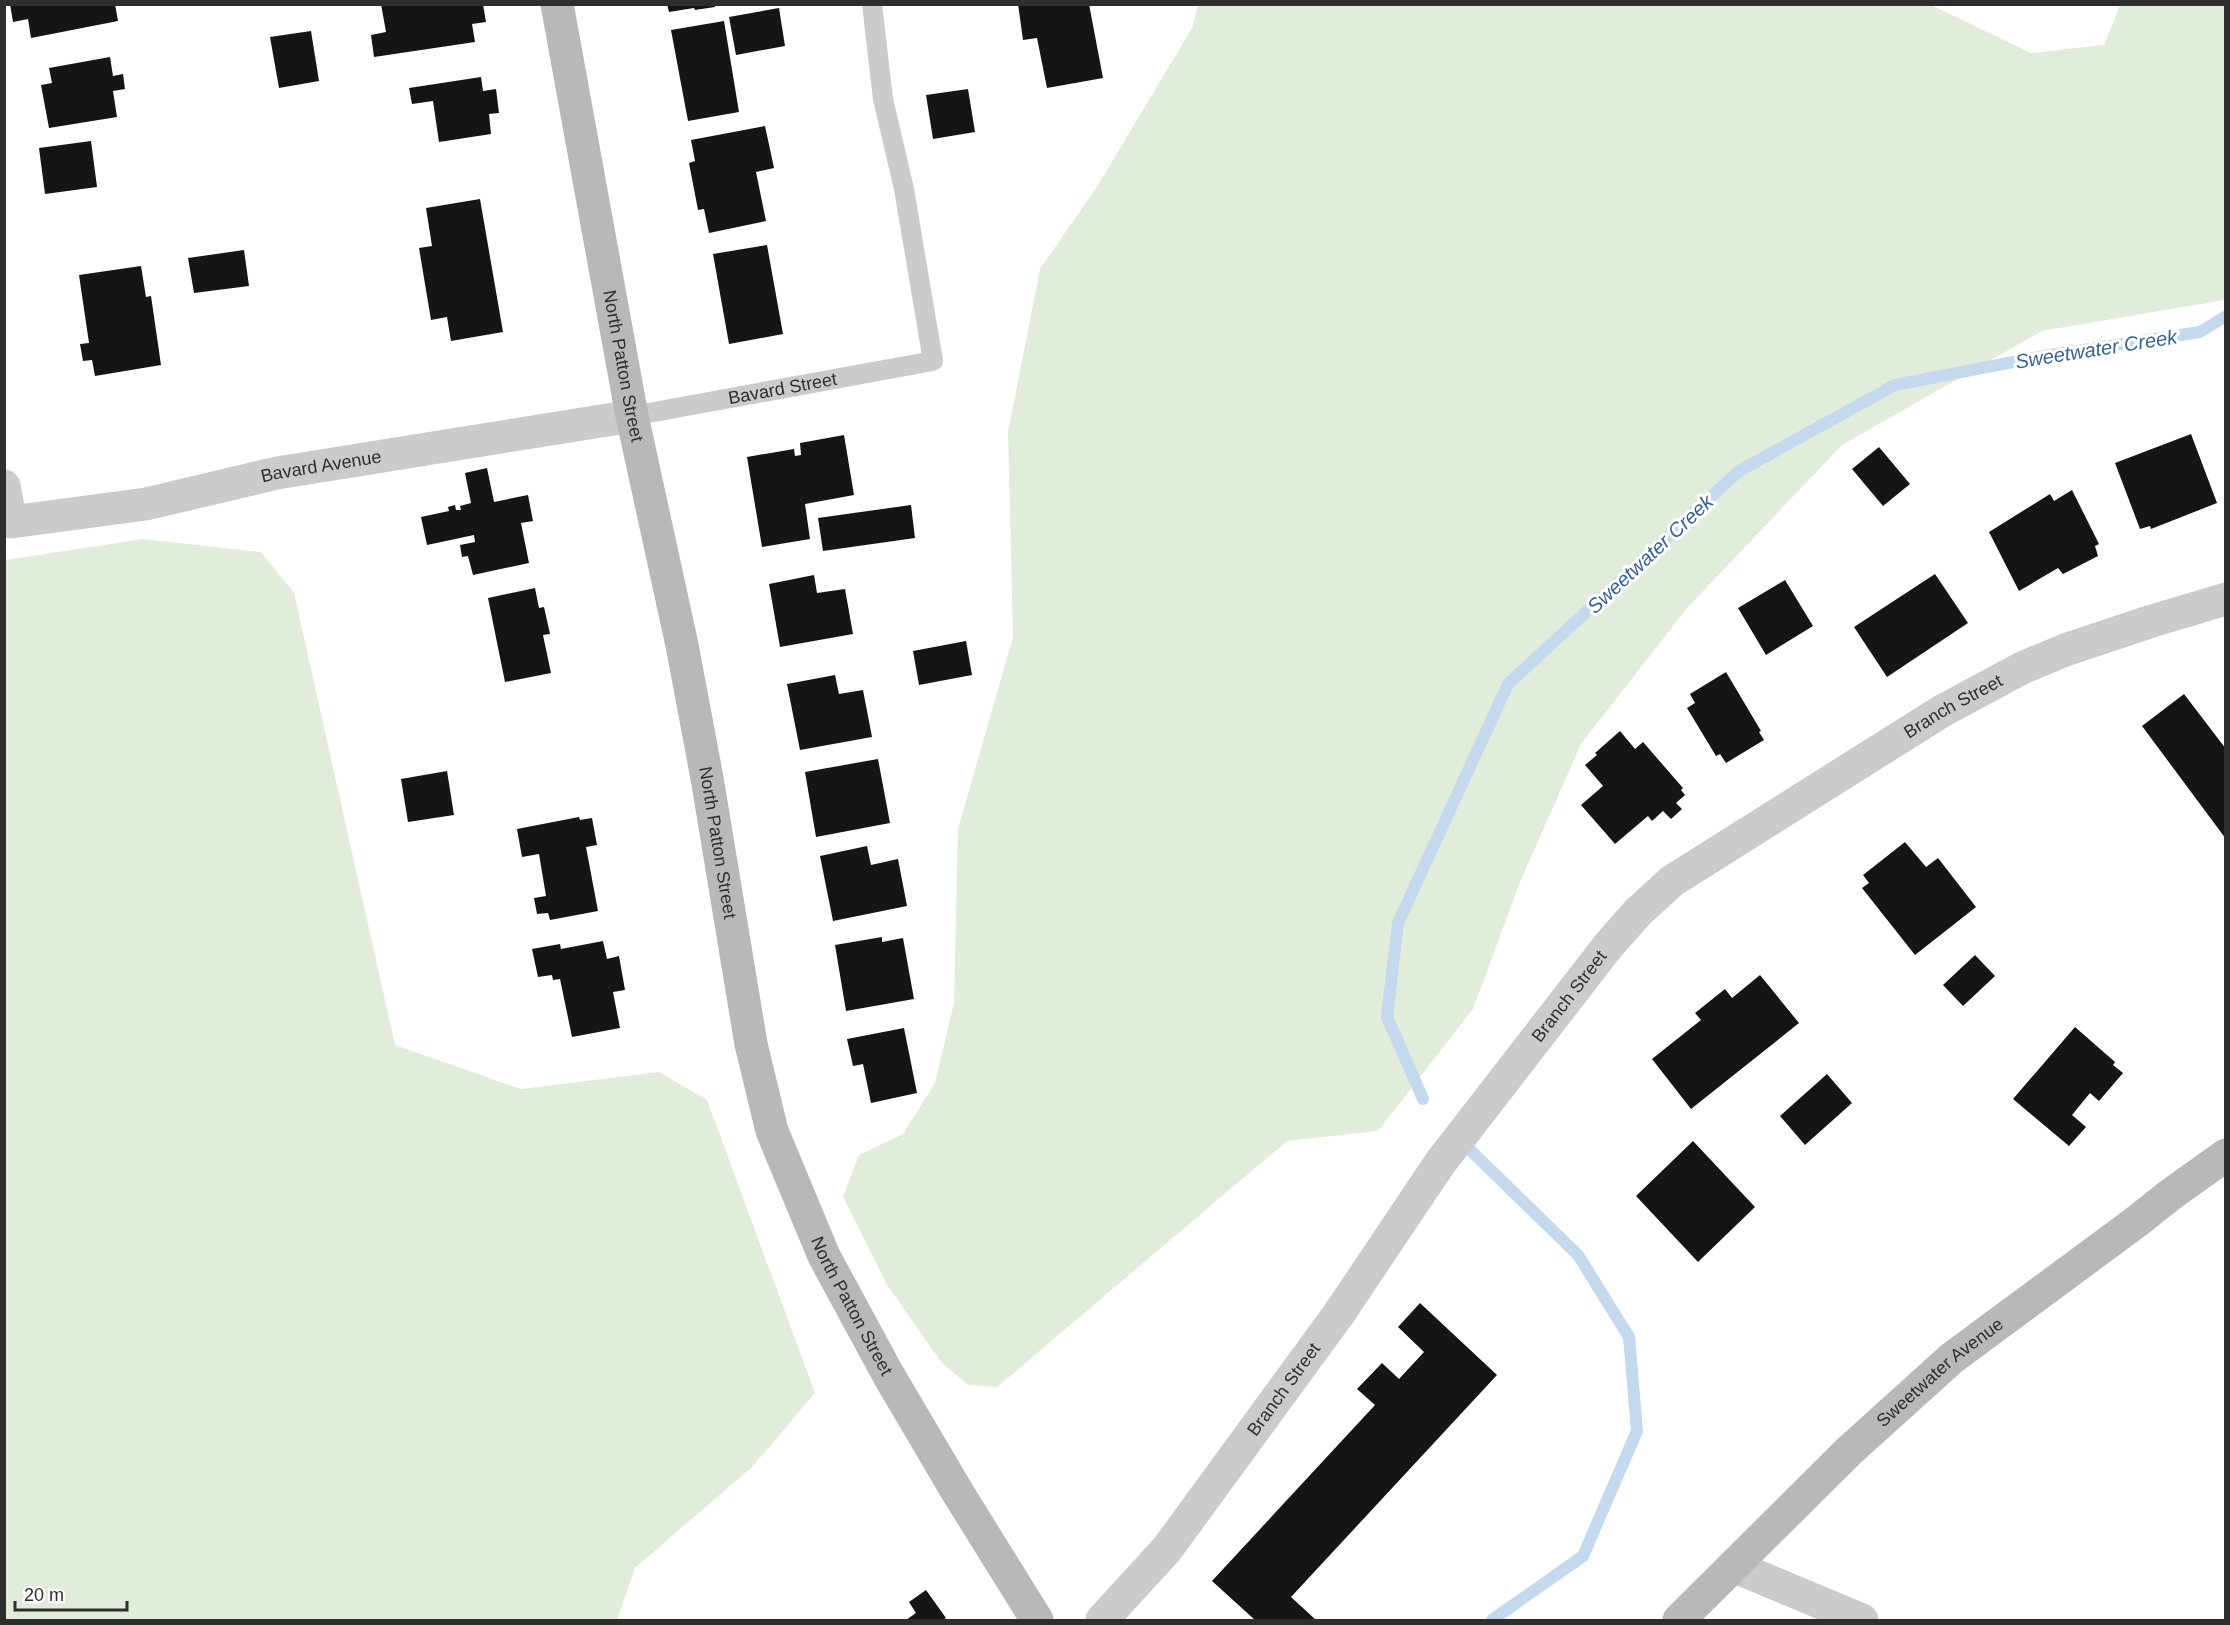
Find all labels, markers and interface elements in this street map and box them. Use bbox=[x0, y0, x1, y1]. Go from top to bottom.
street label: North Patton Street bbox=[599, 288, 647, 444]
water label: Sweetwater Creek bbox=[2014, 325, 2179, 373]
street label: Bavard Street bbox=[727, 369, 838, 408]
street label: Bavard Avenue bbox=[259, 446, 383, 487]
water label: Sweetwater Creek bbox=[1583, 490, 1718, 618]
street label: Branch Street bbox=[1900, 670, 2006, 742]
street label: North Patton Street bbox=[695, 765, 740, 920]
street label: Branch Street bbox=[1528, 947, 1611, 1046]
street label: North Patton Street bbox=[807, 1234, 897, 1379]
street label: Sweetwater Avenue bbox=[1873, 1314, 2007, 1431]
street label: Branch Street bbox=[1243, 1339, 1324, 1440]
scale bar bbox=[15, 1574, 128, 1612]
text: 20 m bbox=[24, 1585, 64, 1605]

